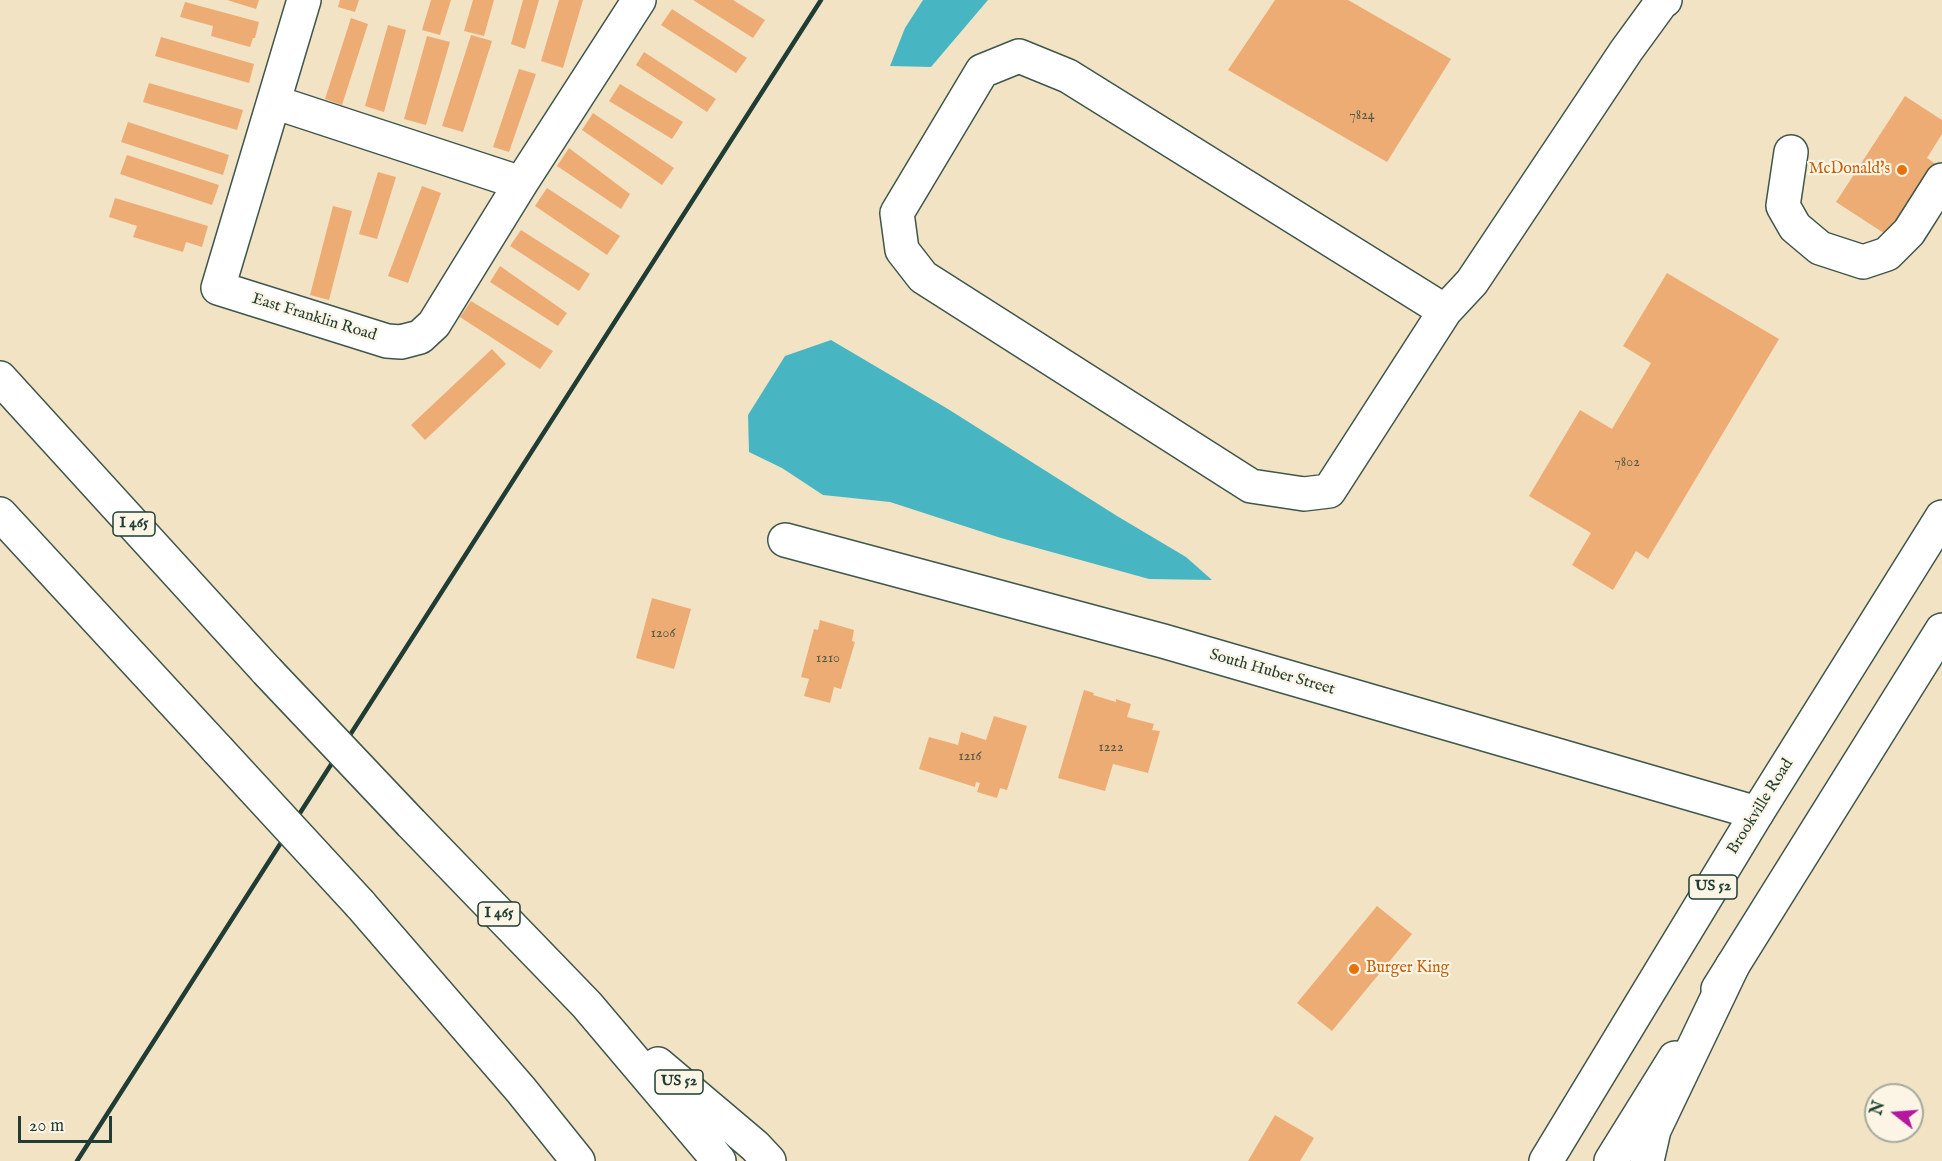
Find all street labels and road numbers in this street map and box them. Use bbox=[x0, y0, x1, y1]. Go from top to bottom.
street label: East Franklin Road bbox=[249, 290, 379, 346]
road number: I 465 bbox=[113, 512, 155, 536]
street label: South Huber Street bbox=[1207, 646, 1337, 700]
street label: Brookville Road bbox=[1724, 756, 1798, 858]
road number: US 52 bbox=[1689, 875, 1737, 899]
road number: I 465 bbox=[478, 902, 520, 926]
road number: US 52 bbox=[655, 1070, 703, 1094]

